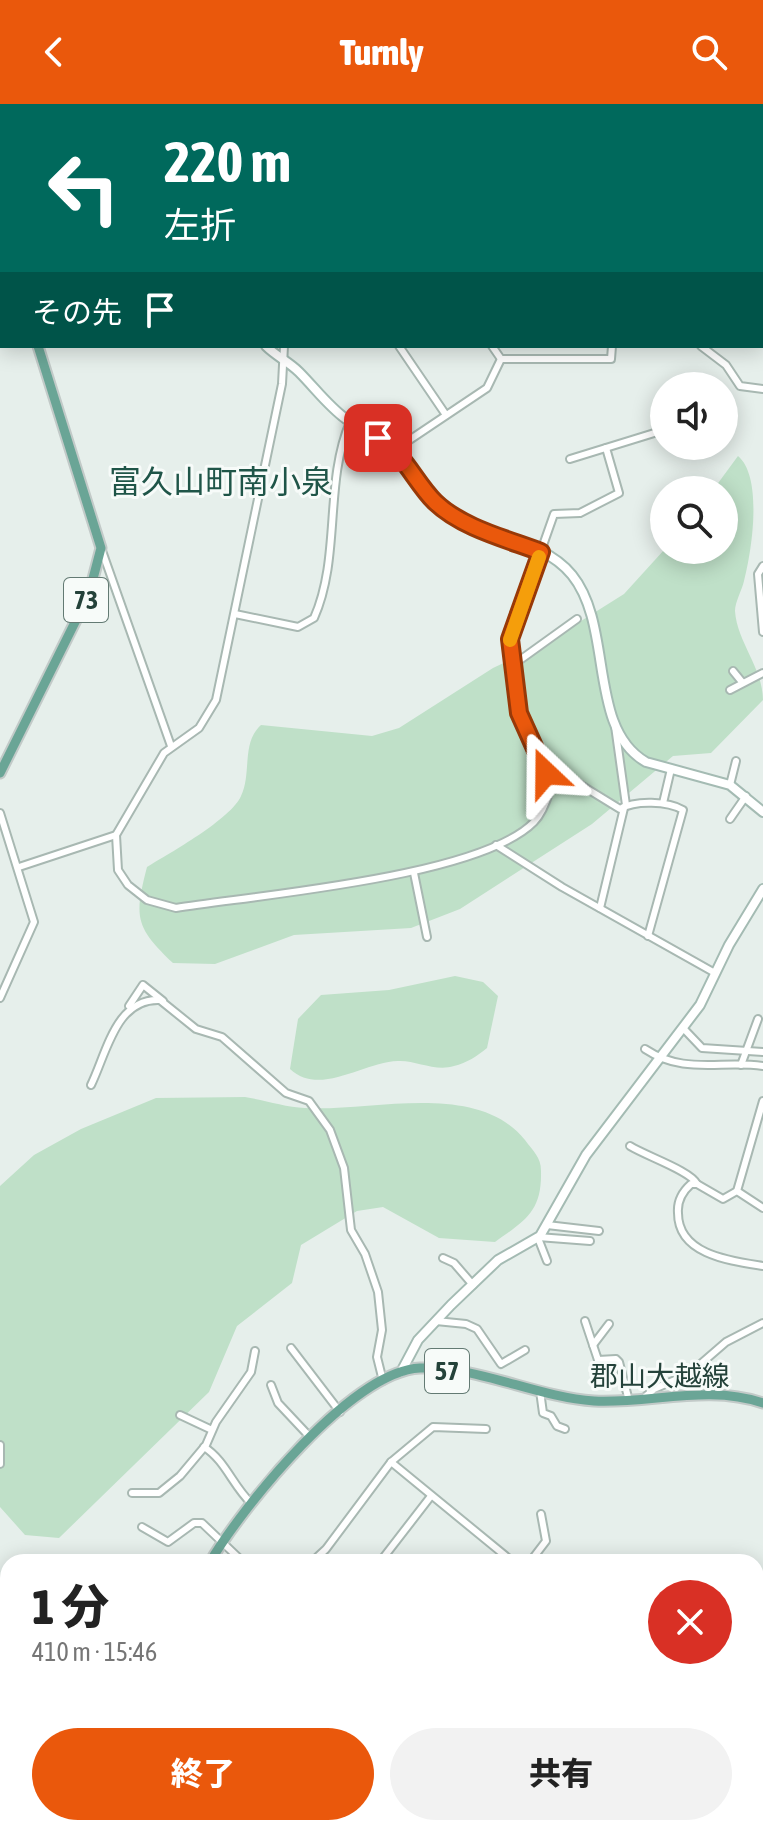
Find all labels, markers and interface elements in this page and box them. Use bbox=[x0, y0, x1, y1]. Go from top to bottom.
icon: back bbox=[32, 30, 76, 74]
icon: search bbox=[687, 30, 731, 74]
text: Turnly bbox=[340, 31, 423, 73]
text: 220 m bbox=[164, 130, 291, 194]
icon: left bbox=[32, 136, 136, 240]
text: 左折 bbox=[164, 204, 236, 246]
icon: arrive bbox=[138, 288, 182, 332]
text: その先 bbox=[32, 295, 122, 329]
map controls bbox=[650, 372, 738, 564]
button: sound bbox=[650, 372, 738, 460]
pin bbox=[344, 404, 412, 472]
icon: arrive bbox=[356, 416, 400, 460]
district label: 富久山町南小泉 bbox=[109, 463, 333, 500]
button: search bbox=[650, 476, 738, 564]
road number: 73 bbox=[64, 578, 108, 622]
position arrow bbox=[504, 731, 588, 815]
road number: 57 bbox=[425, 1349, 469, 1393]
street label: 郡山大越線 bbox=[590, 1360, 730, 1392]
text: 1 分 bbox=[32, 1579, 109, 1634]
button: close bbox=[648, 1580, 732, 1664]
text: 410 m · 15:46 bbox=[32, 1637, 157, 1667]
button: 終了 bbox=[32, 1728, 374, 1820]
button: 共有 bbox=[390, 1728, 732, 1820]

